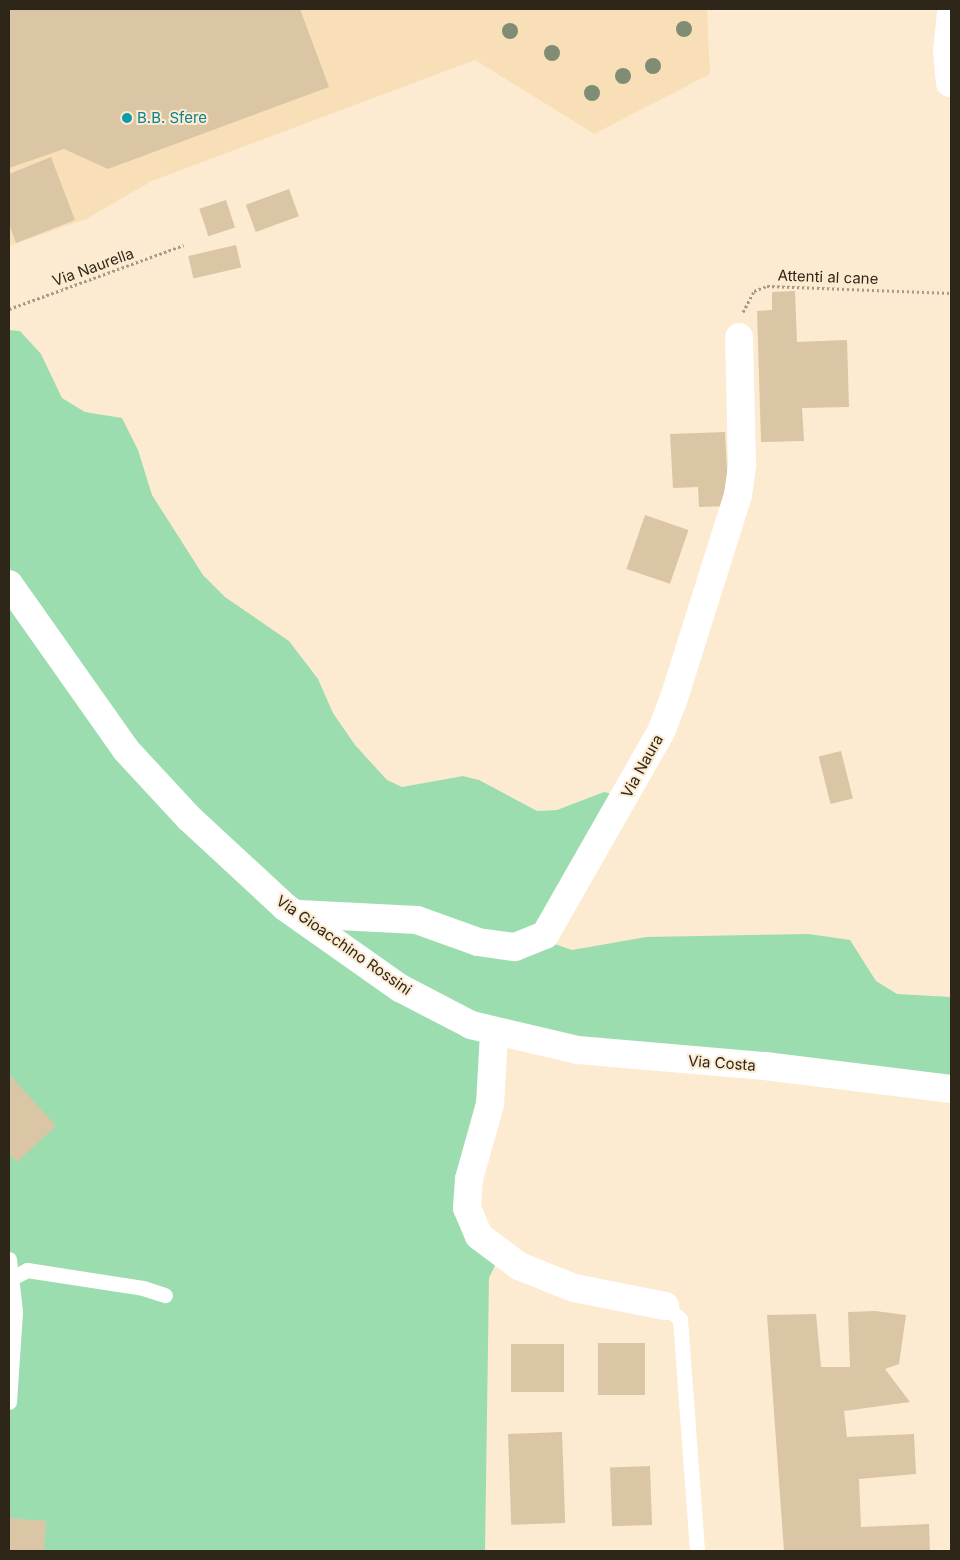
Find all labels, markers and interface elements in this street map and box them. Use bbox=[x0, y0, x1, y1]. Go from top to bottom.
place label: B.B. Sfere bbox=[137, 109, 207, 127]
marker: B.B. Sfere bbox=[121, 112, 133, 124]
street label: Via Naurella bbox=[50, 244, 136, 290]
street label: Attenti al cane bbox=[777, 266, 879, 288]
street label: Via Naura bbox=[617, 731, 667, 801]
street label: Via Gioacchino Rossini bbox=[273, 891, 415, 999]
street label: Via Costa bbox=[688, 1052, 756, 1074]

